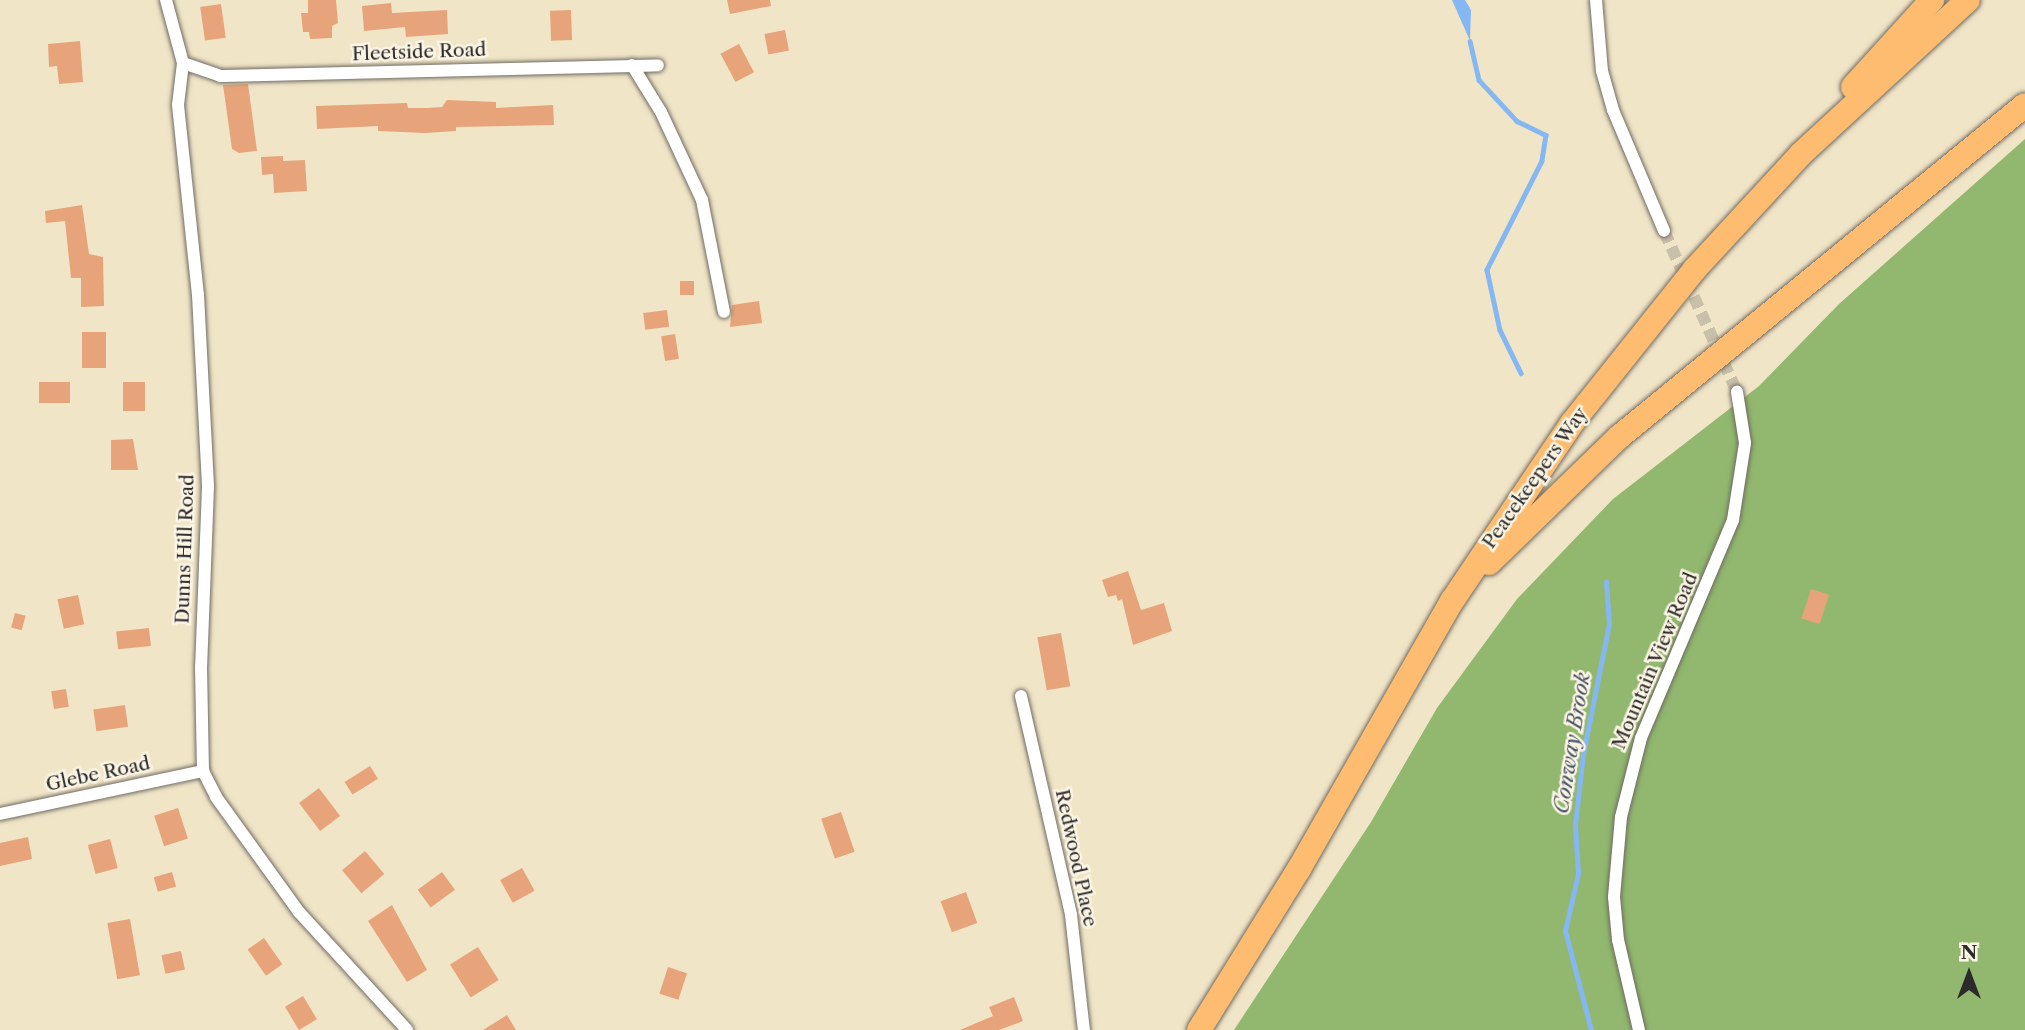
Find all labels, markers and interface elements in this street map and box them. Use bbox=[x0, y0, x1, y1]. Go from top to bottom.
street label: Fleetside Road bbox=[352, 38, 486, 66]
street label: Peacekeepers Way bbox=[1478, 403, 1592, 553]
street label: Dunns Hill Road bbox=[171, 474, 199, 624]
street label: Mountain View Road bbox=[1607, 569, 1703, 753]
water label: Conway Brook bbox=[1548, 671, 1596, 815]
street label: Glebe Road bbox=[44, 752, 152, 796]
street label: Redwood Place bbox=[1050, 787, 1102, 929]
north arrow bbox=[1934, 939, 2004, 1009]
text: N bbox=[1961, 941, 1977, 964]

